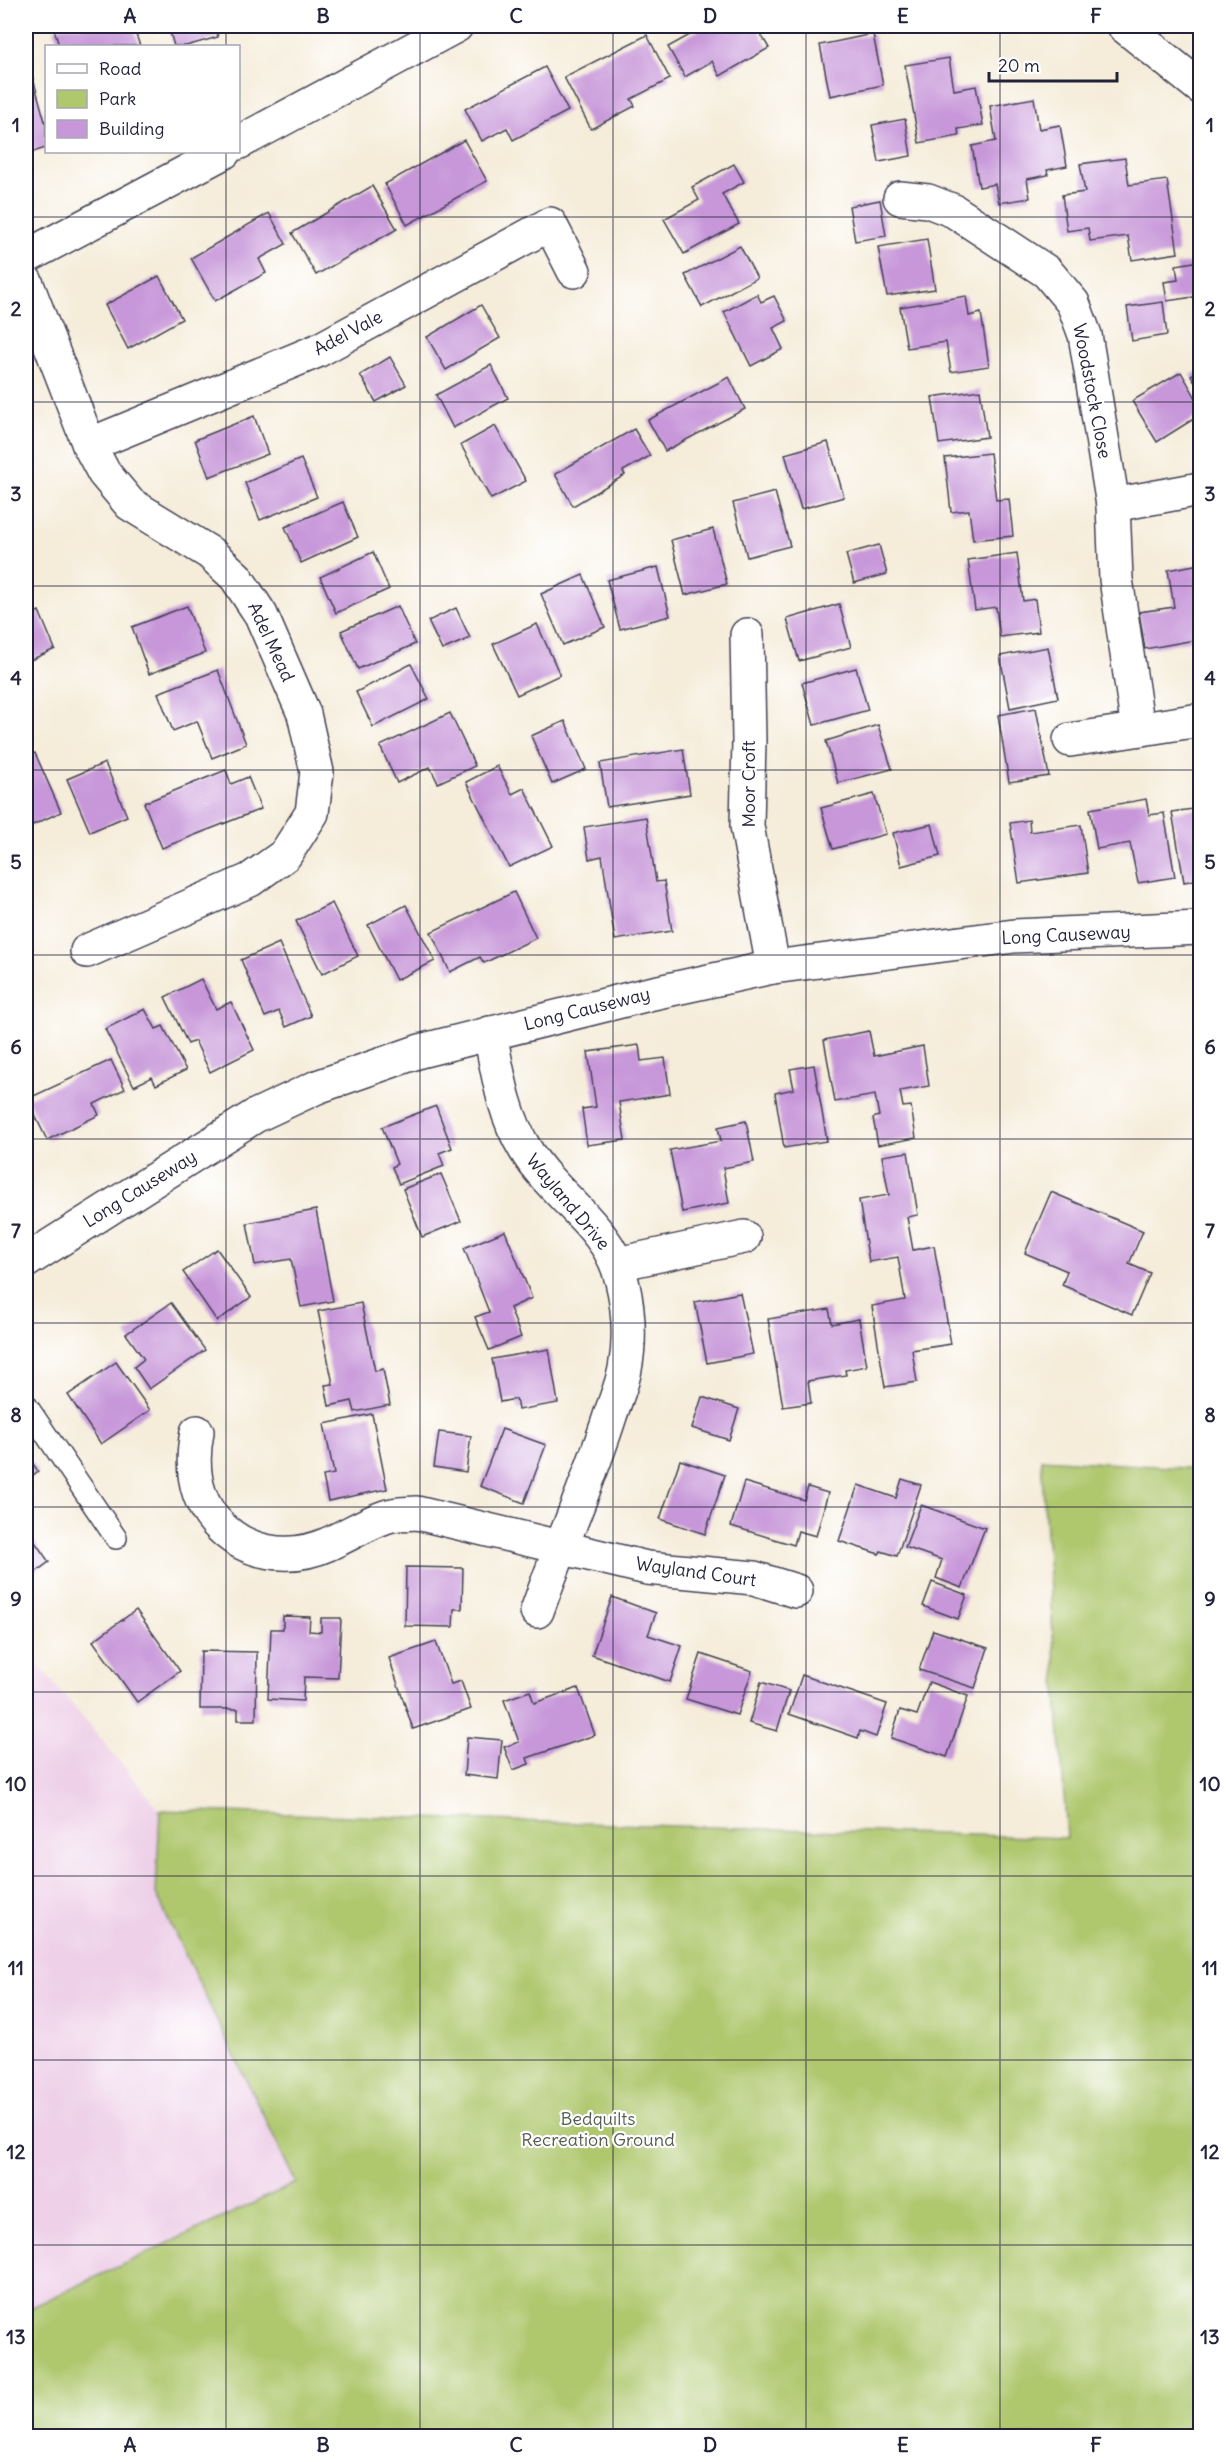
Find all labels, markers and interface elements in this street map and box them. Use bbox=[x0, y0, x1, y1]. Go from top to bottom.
text: A bbox=[124, 3, 137, 28]
text: B bbox=[316, 3, 330, 28]
text: C bbox=[509, 3, 523, 28]
text: D bbox=[703, 3, 717, 28]
text: E bbox=[897, 3, 909, 28]
text: F bbox=[1090, 3, 1102, 28]
legend bbox=[45, 45, 240, 153]
scale bar bbox=[989, 45, 1116, 83]
text: 20 m bbox=[998, 54, 1040, 77]
text: Road bbox=[99, 57, 142, 80]
text: Park bbox=[99, 87, 136, 110]
text: 1 bbox=[12, 112, 20, 137]
text: 1 bbox=[1206, 112, 1214, 137]
text: Building bbox=[99, 117, 164, 140]
text: 2 bbox=[11, 296, 22, 321]
text: 2 bbox=[1205, 296, 1216, 321]
street label: Adel Vale bbox=[309, 305, 386, 360]
street label: Woodstock Close bbox=[1068, 321, 1117, 461]
text: 3 bbox=[10, 481, 22, 506]
text: 3 bbox=[1204, 481, 1216, 506]
street label: Adel Mead bbox=[243, 598, 300, 686]
text: 4 bbox=[10, 665, 22, 690]
text: 4 bbox=[1204, 665, 1216, 690]
street label: Moor Croft bbox=[737, 740, 760, 828]
text: 5 bbox=[10, 849, 22, 874]
text: 5 bbox=[1204, 849, 1216, 874]
street label: Long Causeway bbox=[1001, 920, 1131, 949]
street label: Long Causeway bbox=[521, 982, 652, 1035]
text: 6 bbox=[10, 1034, 22, 1059]
text: 6 bbox=[1204, 1034, 1216, 1059]
street label: Long Causeway bbox=[79, 1145, 201, 1233]
street label: Wayland Drive bbox=[522, 1149, 615, 1254]
text: 7 bbox=[11, 1218, 21, 1243]
text: 7 bbox=[1205, 1218, 1215, 1243]
text: 8 bbox=[10, 1402, 22, 1427]
text: 8 bbox=[1204, 1402, 1216, 1427]
street label: Wayland Court bbox=[634, 1552, 758, 1591]
text: 9 bbox=[10, 1586, 22, 1611]
text: 9 bbox=[1204, 1586, 1216, 1611]
text: 10 bbox=[5, 1771, 27, 1796]
text: 10 bbox=[1199, 1771, 1221, 1796]
text: 11 bbox=[8, 1955, 24, 1980]
text: 11 bbox=[1202, 1955, 1218, 1980]
park label: Bedquilts Recreation Ground bbox=[521, 2107, 675, 2151]
text: 12 bbox=[7, 2139, 25, 2164]
text: 12 bbox=[1201, 2139, 1219, 2164]
text: 13 bbox=[6, 2324, 26, 2349]
text: 13 bbox=[1200, 2324, 1220, 2349]
text: A bbox=[124, 2432, 137, 2457]
text: B bbox=[316, 2432, 330, 2457]
text: C bbox=[509, 2432, 523, 2457]
text: D bbox=[703, 2432, 717, 2457]
text: E bbox=[897, 2432, 909, 2457]
text: F bbox=[1090, 2432, 1102, 2457]

